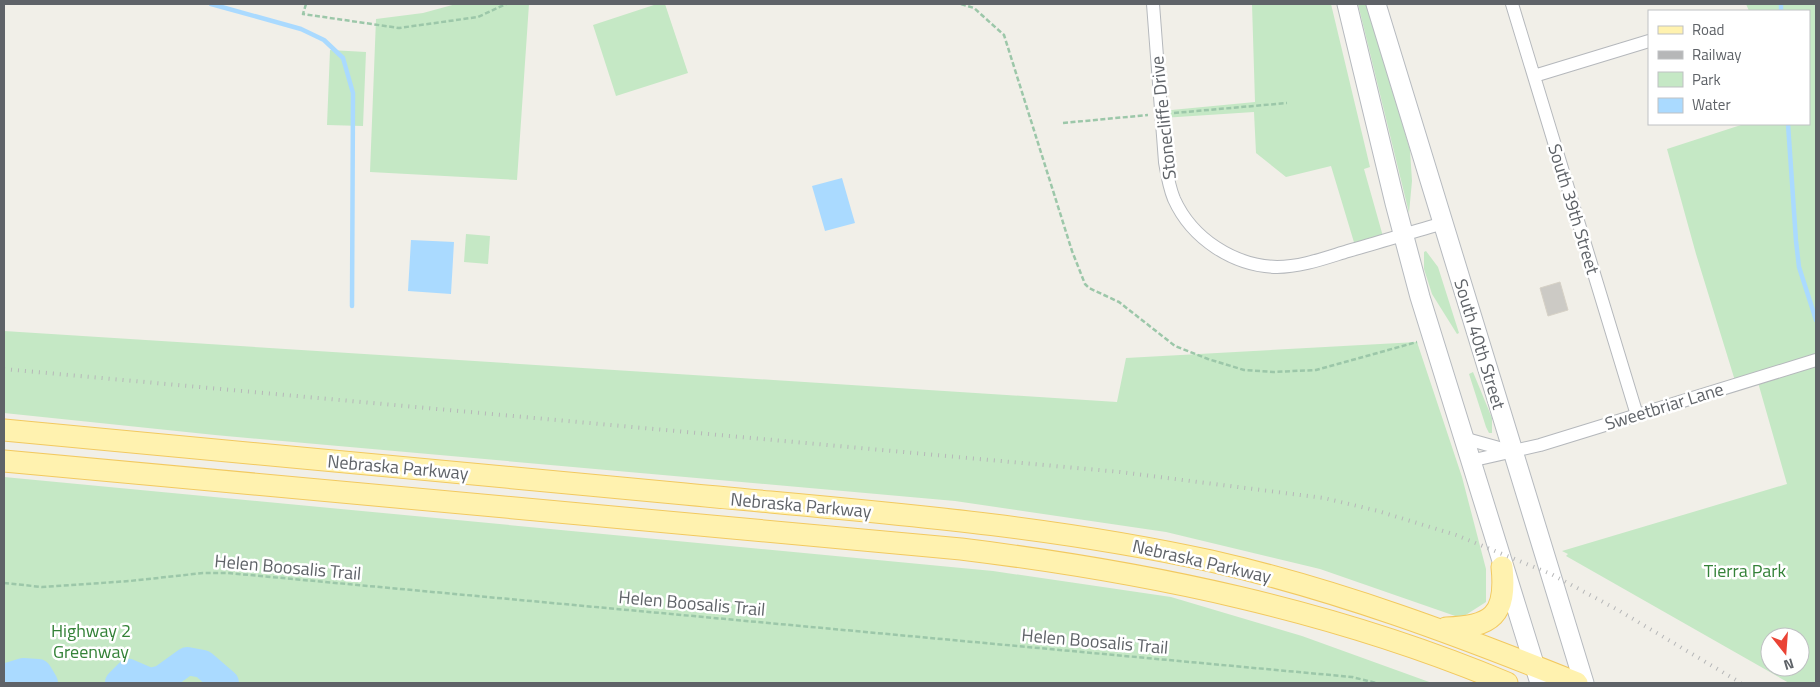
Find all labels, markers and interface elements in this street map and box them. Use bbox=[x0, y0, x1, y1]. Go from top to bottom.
legend bbox=[1648, 10, 1810, 125]
text: Road bbox=[1692, 18, 1724, 41]
text: Railway bbox=[1692, 43, 1742, 66]
street label: Stonecliffe Drive bbox=[1143, 55, 1183, 181]
text: Park bbox=[1692, 68, 1721, 91]
text: Water bbox=[1692, 93, 1731, 116]
street label: South 39th Street bbox=[1541, 140, 1607, 278]
street label: South 40th Street bbox=[1447, 275, 1513, 413]
street label: Sweetbriar Lane bbox=[1601, 375, 1727, 437]
street label: Nebraska Parkway bbox=[326, 447, 470, 487]
street label: Nebraska Parkway bbox=[729, 485, 873, 525]
street label: Nebraska Parkway bbox=[1130, 532, 1274, 590]
street label: Helen Boosalis Trail bbox=[214, 547, 362, 587]
park label: Tierra Park bbox=[1704, 557, 1787, 584]
street label: Helen Boosalis Trail bbox=[618, 583, 766, 623]
park label: Highway 2 Greenway bbox=[51, 617, 131, 665]
street label: Helen Boosalis Trail bbox=[1021, 621, 1169, 661]
north arrow bbox=[1760, 627, 1810, 677]
text: N bbox=[1781, 653, 1797, 676]

